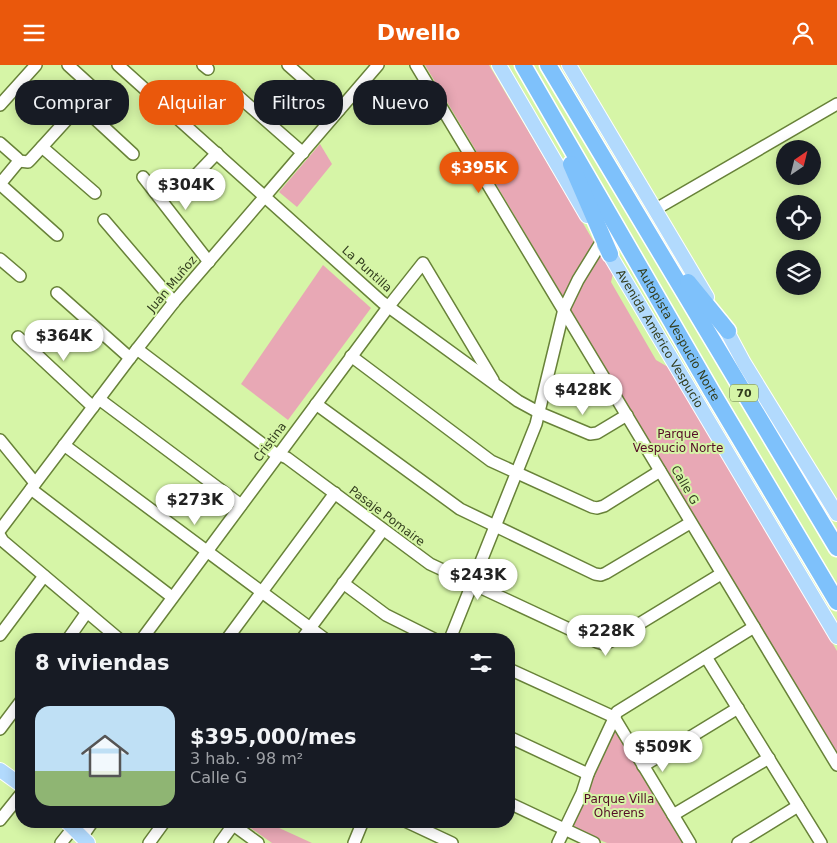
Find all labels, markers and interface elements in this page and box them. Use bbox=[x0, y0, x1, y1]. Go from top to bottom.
icon: menu bbox=[20, 19, 48, 47]
icon: person bbox=[789, 19, 817, 47]
text: Dwello bbox=[377, 20, 460, 45]
chip: Comprar bbox=[15, 80, 129, 125]
chip: Alquilar bbox=[139, 80, 244, 125]
chip: Filtros bbox=[254, 80, 343, 125]
chip: Nuevo bbox=[353, 80, 447, 125]
north arrow bbox=[776, 140, 821, 185]
map controls bbox=[776, 140, 821, 295]
pin: $395K bbox=[444, 151, 514, 194]
text: $395K bbox=[451, 158, 507, 177]
pin: $304K bbox=[151, 169, 221, 211]
text: $304K bbox=[158, 175, 214, 194]
button: locate bbox=[776, 195, 821, 240]
street label: La Puntilla bbox=[339, 243, 395, 295]
button: layers bbox=[776, 250, 821, 295]
street label: Juan Muñoz bbox=[144, 253, 200, 316]
street label: Autopista Vespucio Norte bbox=[635, 265, 723, 403]
street label: Avenida Américo Vespucio bbox=[613, 267, 706, 410]
pin: $364K bbox=[29, 319, 99, 362]
text: $364K bbox=[36, 326, 92, 345]
pin: $428K bbox=[548, 373, 618, 416]
text: $428K bbox=[555, 380, 611, 399]
road number: 70 bbox=[730, 384, 758, 401]
street label: Cristina bbox=[251, 419, 289, 465]
park label: Parque Vespucio Norte bbox=[633, 427, 723, 455]
street label: Calle G bbox=[668, 463, 702, 507]
pin: $273K bbox=[160, 483, 230, 526]
street label: Pasaje Pomaire bbox=[347, 483, 427, 549]
text: $273K bbox=[167, 490, 223, 509]
pin: $243K bbox=[443, 559, 513, 601]
text: $243K bbox=[450, 565, 506, 584]
pin: $228K bbox=[571, 615, 641, 657]
text: $228K bbox=[578, 621, 634, 640]
icon: filters bbox=[467, 649, 495, 677]
text: 8 viviendas bbox=[35, 651, 170, 675]
text: $395,000/mes bbox=[190, 725, 357, 749]
icon: home bbox=[75, 726, 135, 786]
pin: $509K bbox=[628, 731, 698, 773]
text: $509K bbox=[635, 737, 691, 756]
text: 3 hab. · 98 m² bbox=[190, 749, 303, 768]
text: Calle G bbox=[190, 768, 247, 787]
park label: Parque Villa Oherens bbox=[584, 792, 654, 820]

